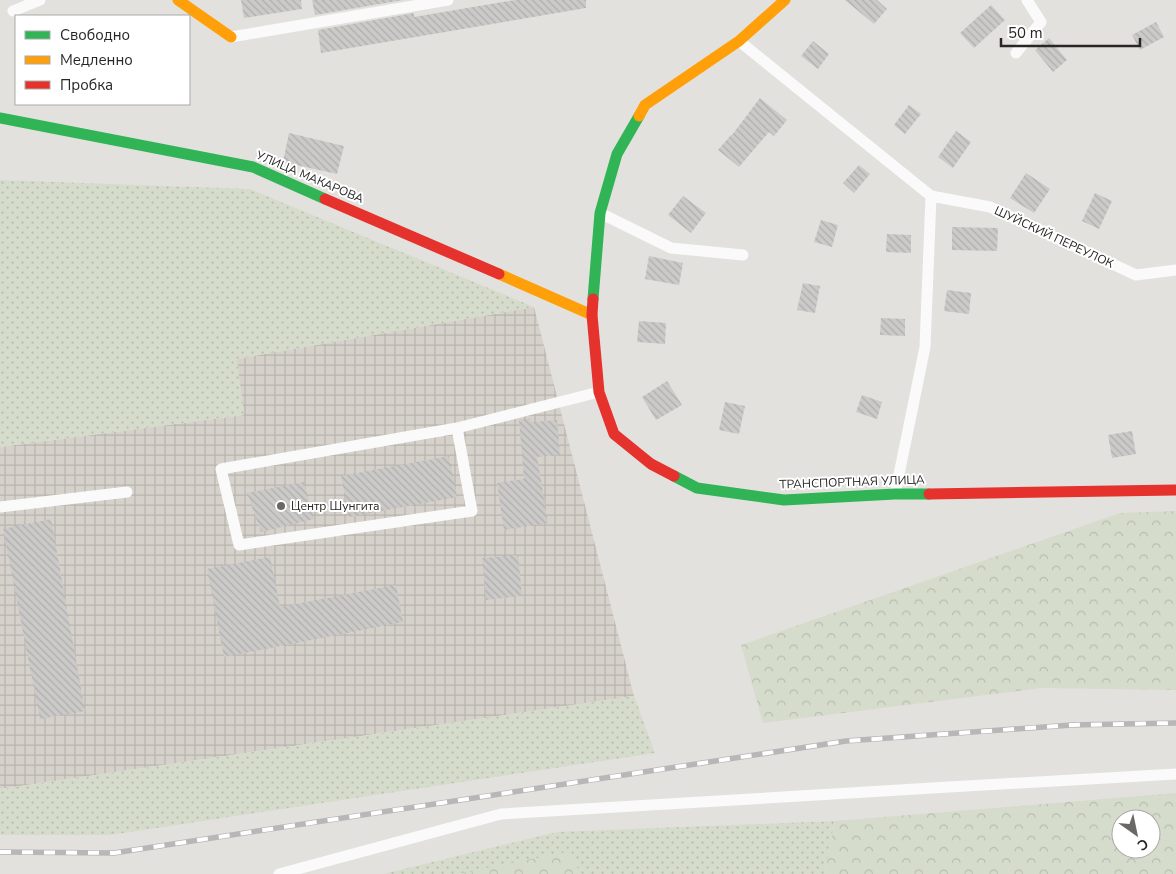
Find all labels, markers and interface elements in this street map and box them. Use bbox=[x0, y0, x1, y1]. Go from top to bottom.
legend bbox=[15, 15, 190, 105]
scale bar bbox=[1001, 15, 1140, 47]
text: 50 m bbox=[1008, 23, 1043, 43]
text: Свободно bbox=[60, 25, 130, 45]
text: Медленно bbox=[60, 50, 133, 70]
text: Пробка bbox=[60, 75, 113, 95]
street label: УЛИЦА МАКАРОВА bbox=[253, 147, 366, 207]
street label: ШУЙСКИЙ ПЕРЕУЛОК bbox=[992, 202, 1117, 272]
street label: ТРАНСПОРТНАЯ УЛИЦА bbox=[779, 471, 925, 493]
place label: Центр Шунгита bbox=[291, 498, 380, 514]
marker: Центр Шунгита bbox=[275, 500, 287, 512]
north arrow bbox=[1111, 809, 1161, 859]
text: С bbox=[1133, 834, 1152, 855]

